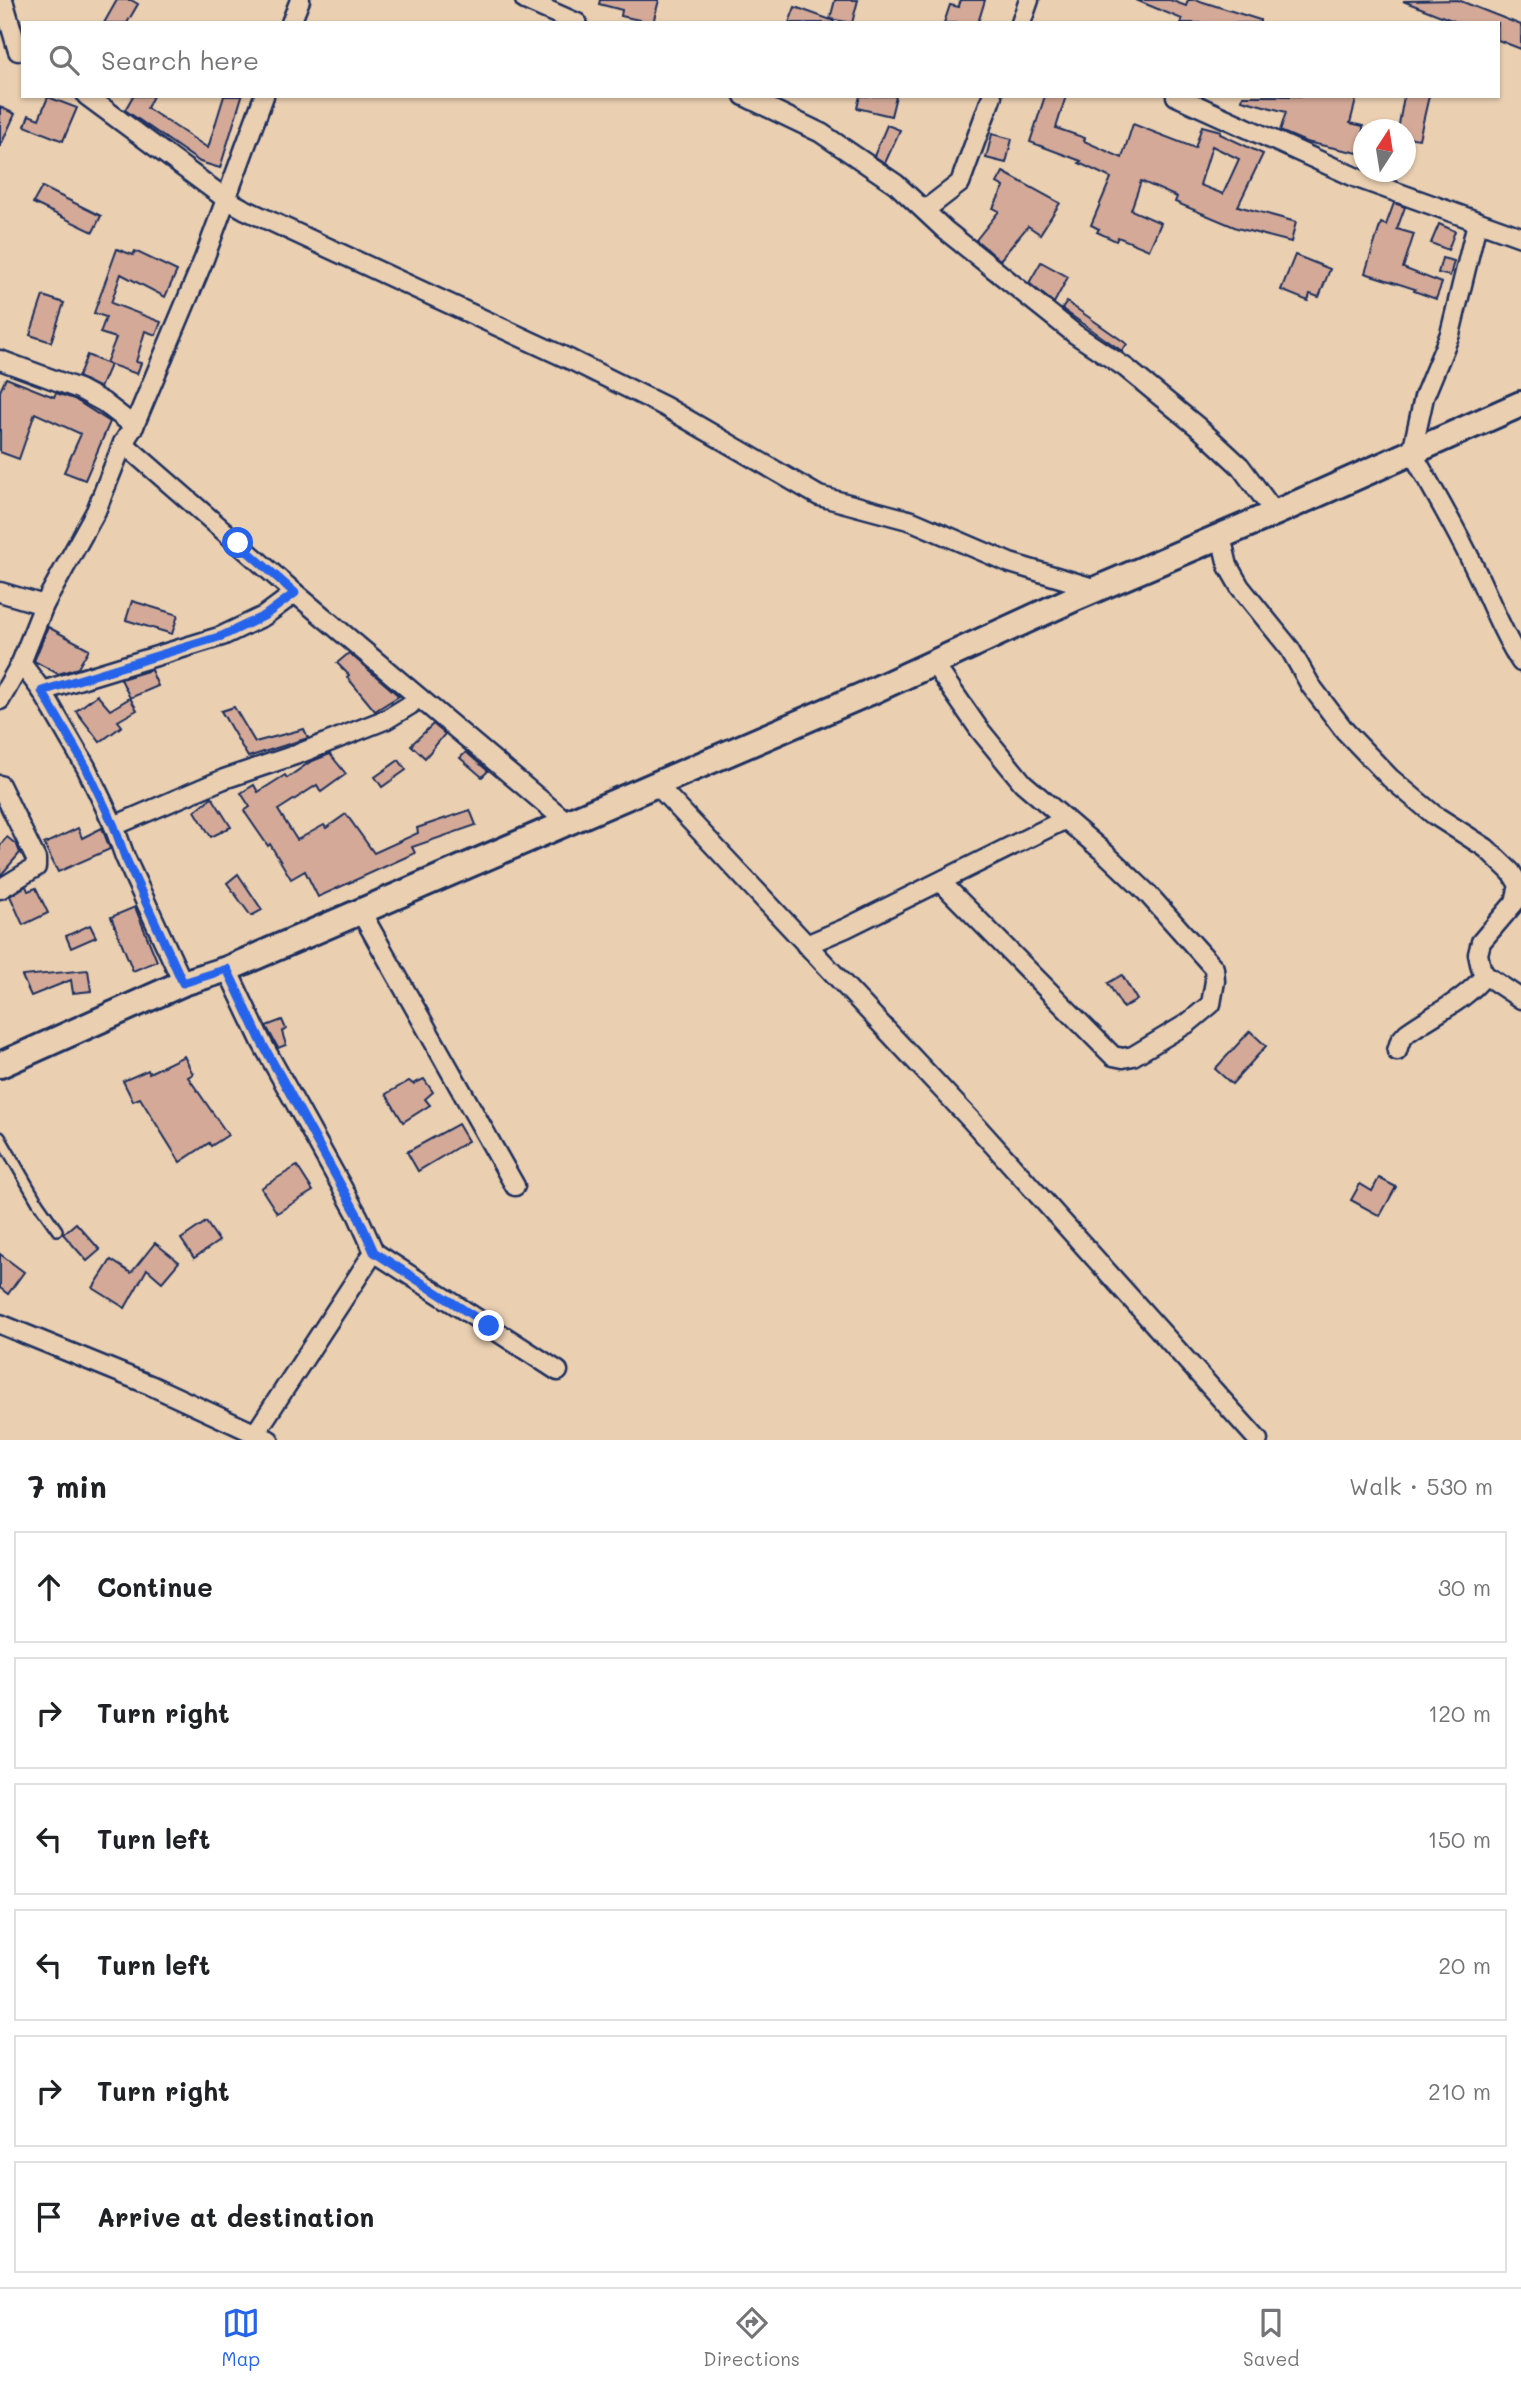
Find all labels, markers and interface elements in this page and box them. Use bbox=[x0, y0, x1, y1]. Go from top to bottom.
search box bbox=[21, 21, 1500, 98]
icon: search bbox=[45, 41, 83, 79]
text: Search here bbox=[101, 43, 259, 77]
north arrow bbox=[1353, 119, 1416, 182]
route start bbox=[222, 527, 253, 558]
route end bbox=[473, 1310, 504, 1341]
text: 7 min bbox=[28, 1466, 107, 1506]
text: Walk · 530 m bbox=[1349, 1471, 1493, 1501]
icon: ahead bbox=[30, 1568, 68, 1606]
text: Continue bbox=[97, 1570, 213, 1604]
text: 30 m bbox=[1438, 1572, 1491, 1602]
icon: right bbox=[30, 1694, 68, 1732]
text: Turn right bbox=[97, 1696, 230, 1730]
text: 120 m bbox=[1428, 1698, 1491, 1728]
icon: left bbox=[30, 1820, 68, 1858]
text: Turn left bbox=[97, 1822, 210, 1856]
text: 150 m bbox=[1427, 1824, 1491, 1854]
icon: left bbox=[30, 1946, 68, 1984]
text: Turn left bbox=[97, 1948, 210, 1982]
text: 20 m bbox=[1438, 1950, 1491, 1980]
icon: right bbox=[30, 2072, 68, 2110]
text: Turn right bbox=[97, 2074, 230, 2108]
text: 210 m bbox=[1428, 2076, 1491, 2106]
icon: arrive bbox=[30, 2198, 68, 2236]
text: Arrive at destination bbox=[97, 2200, 374, 2234]
tab: Map bbox=[222, 2304, 260, 2371]
tab: Directions bbox=[703, 2304, 800, 2371]
tab: Saved bbox=[1243, 2304, 1299, 2371]

